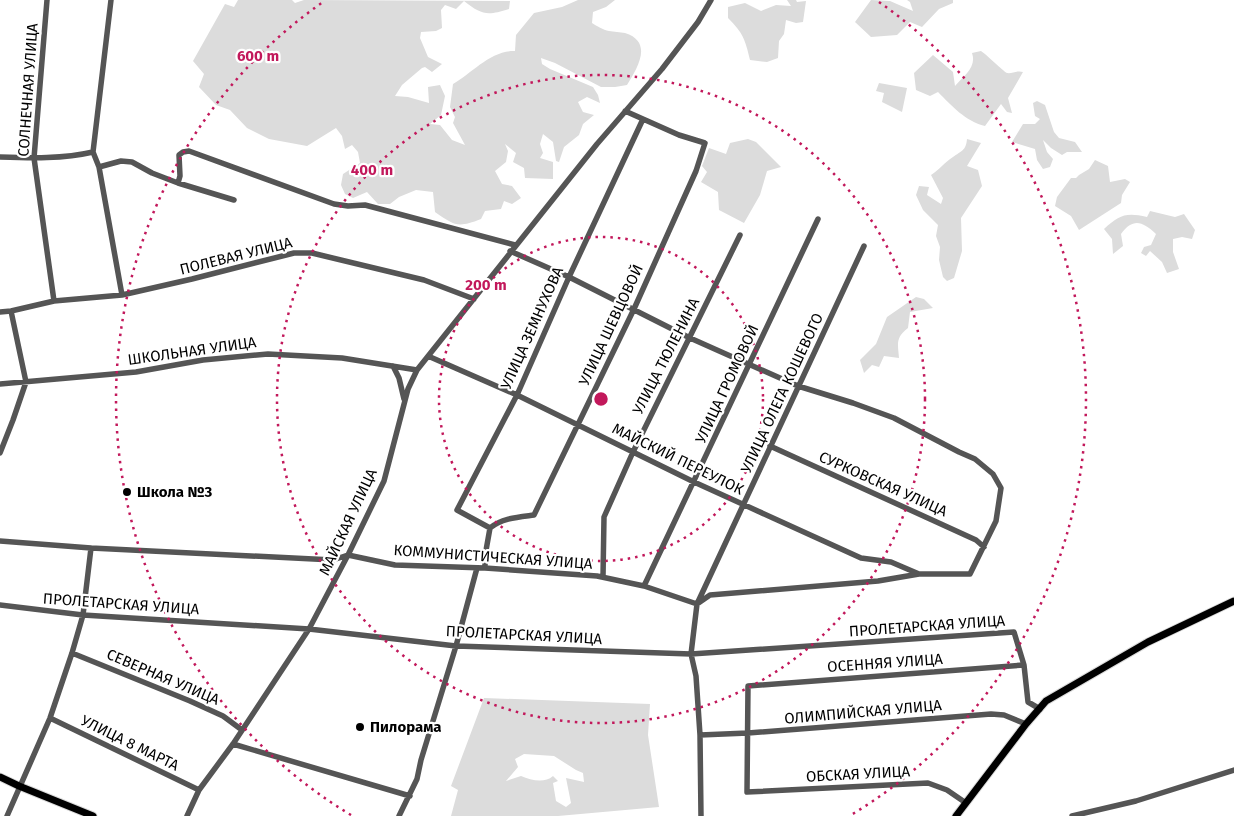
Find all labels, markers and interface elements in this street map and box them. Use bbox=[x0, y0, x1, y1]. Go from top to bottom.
street label: СОЛНЕЧНАЯ УЛИЦА bbox=[14, 22, 42, 157]
text: 600 m bbox=[237, 47, 279, 65]
text: 400 m bbox=[351, 161, 393, 179]
street label: ПОЛЕВАЯ УЛИЦА bbox=[178, 233, 294, 279]
street label: УЛИЦА ШЕВЦОВОЙ bbox=[575, 262, 647, 388]
street label: УЛИЦА ЗЕМНУХОВА bbox=[497, 264, 567, 392]
text: 200 m bbox=[465, 276, 507, 294]
street label: УЛИЦА ТЮЛЕНИНА bbox=[629, 294, 703, 417]
street label: УЛИЦА ОЛЕГА КОШЕВОГО bbox=[737, 310, 827, 476]
street label: УЛИЦА ГРОМОВОЙ bbox=[692, 322, 762, 446]
street label: ШКОЛЬНАЯ УЛИЦА bbox=[127, 333, 258, 369]
centre of rings bbox=[592, 390, 610, 408]
street label: МАЙСКИЙ ПЕРЕУЛОК bbox=[609, 419, 747, 499]
street label: СУРКОВСКАЯ УЛИЦА bbox=[816, 448, 950, 521]
street label: МАЙСКАЯ УЛИЦА bbox=[315, 465, 381, 578]
place label: Школа №3 bbox=[137, 483, 213, 501]
marker: Школа №3 bbox=[121, 486, 133, 498]
street label: КОММУНИСТИЧЕСКАЯ УЛИЦА bbox=[393, 541, 593, 573]
street label: ПРОЛЕТАРСКАЯ УЛИЦА bbox=[42, 590, 200, 618]
street label: ПРОЛЕТАРСКАЯ УЛИЦА bbox=[848, 612, 1006, 640]
street label: ПРОЛЕТАРСКАЯ УЛИЦА bbox=[445, 622, 603, 648]
street label: СЕВЕРНАЯ УЛИЦА bbox=[104, 645, 222, 709]
street label: ОСЕННЯЯ УЛИЦА bbox=[827, 650, 944, 676]
street label: ОЛИМПИЙСКАЯ УЛИЦА bbox=[784, 696, 943, 728]
street label: УЛИЦА 8 МАРТА bbox=[78, 711, 182, 775]
place label: Пилорама bbox=[370, 718, 441, 736]
marker: Пилорама bbox=[354, 721, 366, 733]
street label: ОБСКАЯ УЛИЦА bbox=[805, 762, 911, 786]

